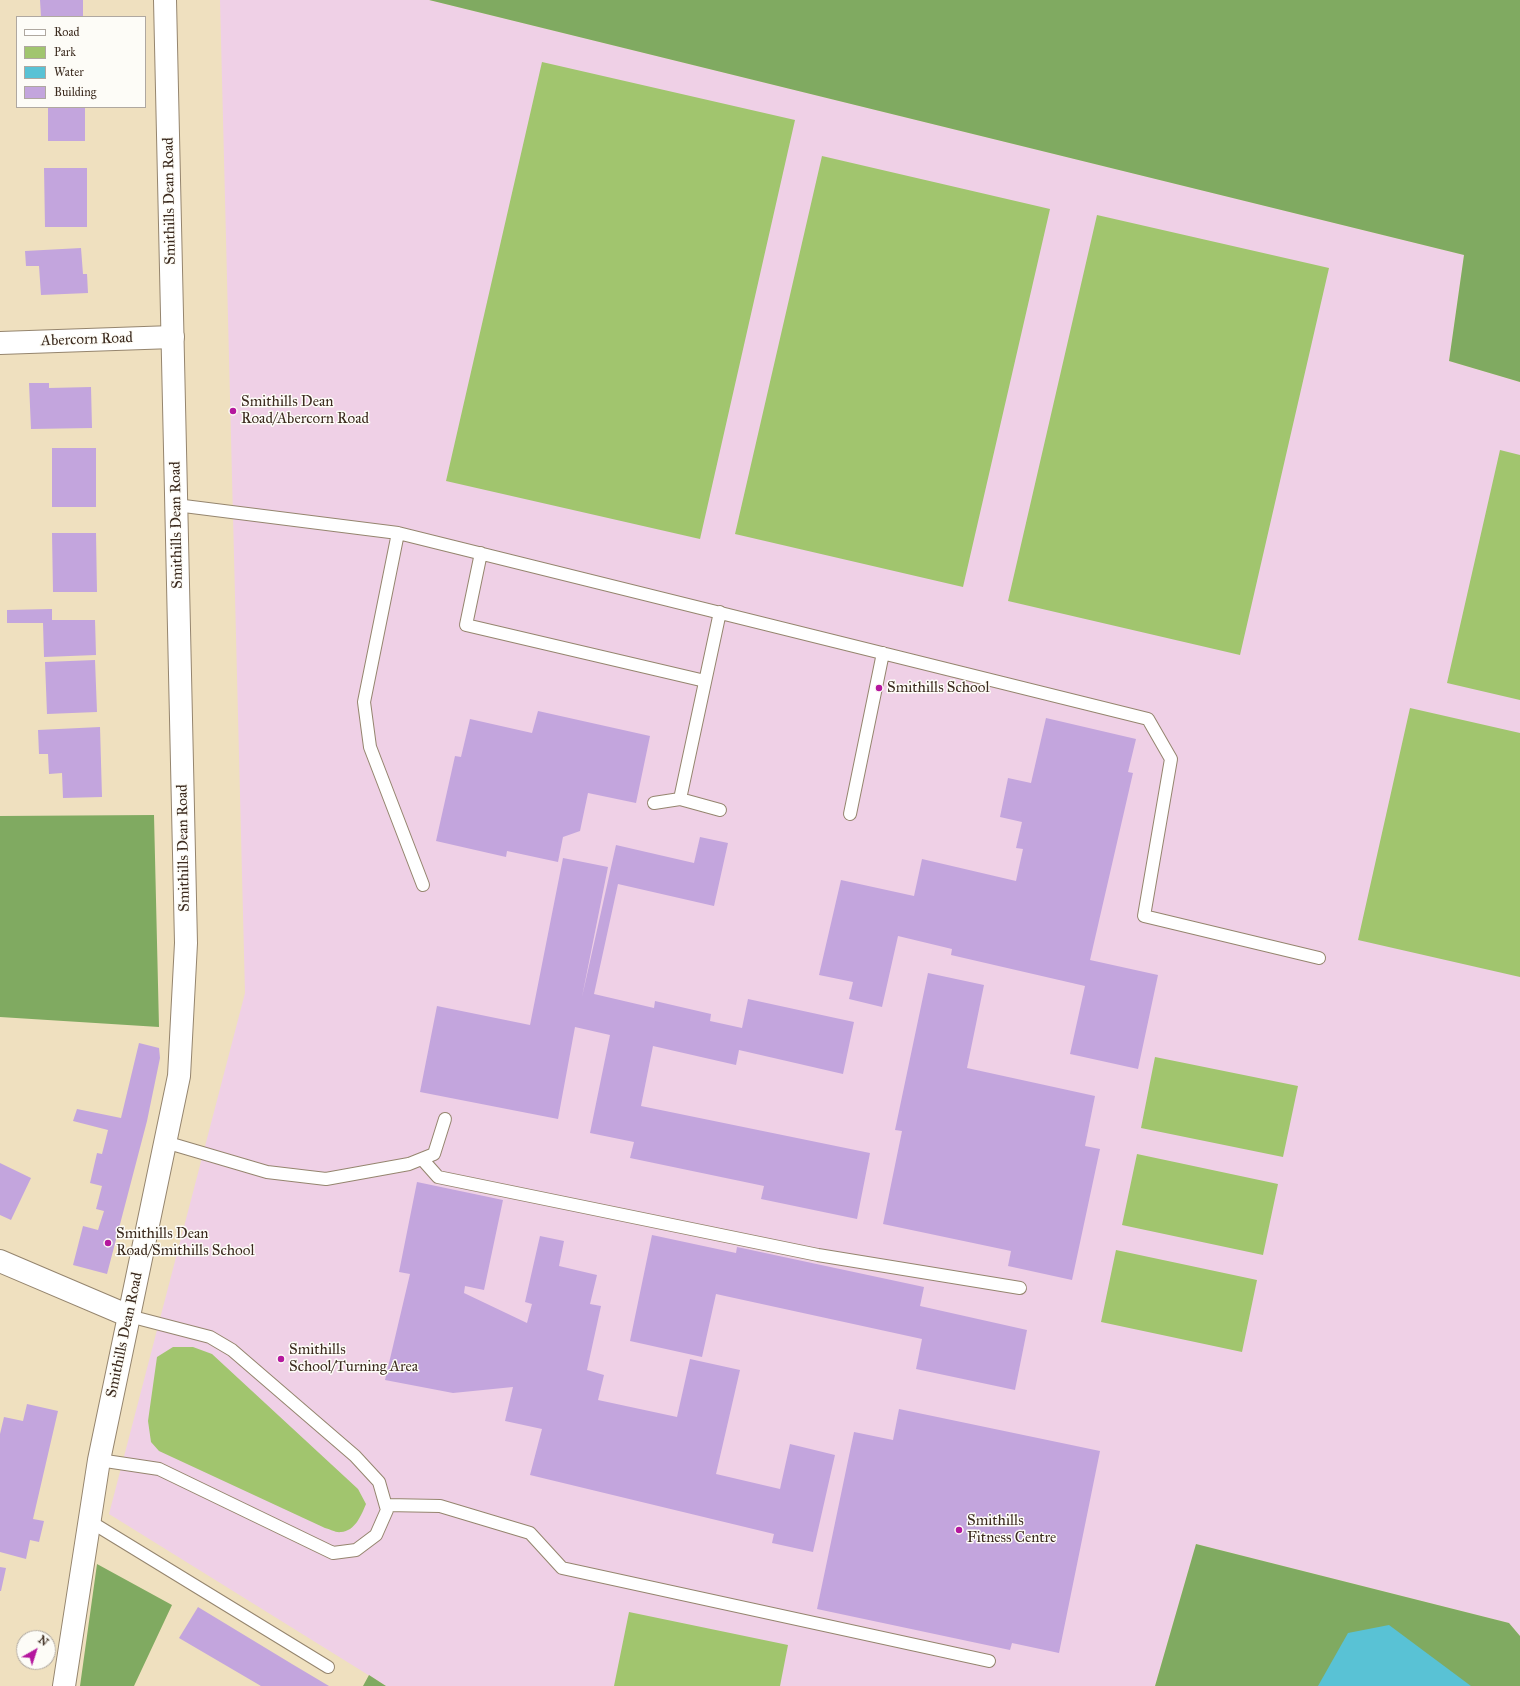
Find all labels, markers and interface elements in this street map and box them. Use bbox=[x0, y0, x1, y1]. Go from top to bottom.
legend bbox=[16, 16, 146, 108]
text: Road bbox=[54, 25, 80, 39]
text: Park bbox=[54, 45, 76, 59]
text: Water bbox=[54, 65, 84, 79]
text: Building bbox=[54, 85, 96, 99]
street label: Smithills Dean Road bbox=[160, 137, 180, 265]
street label: Abercorn Road bbox=[41, 329, 133, 351]
place label: Smithills Dean Road/Abercorn Road bbox=[241, 393, 369, 428]
marker: Smithills Dean Road/Abercorn Road bbox=[228, 406, 238, 416]
street label: Smithills Dean Road bbox=[167, 461, 187, 589]
place label: Smithills School bbox=[887, 679, 989, 697]
marker: Smithills School bbox=[874, 683, 884, 693]
street label: Smithills Dean Road bbox=[174, 784, 194, 912]
place label: Smithills Dean Road/Smithills School bbox=[116, 1225, 254, 1260]
marker: Smithills Dean Road/Smithills School bbox=[103, 1238, 113, 1248]
street label: Smithills Dean Road bbox=[103, 1271, 147, 1399]
place label: Smithills School/Turning Area bbox=[289, 1341, 418, 1376]
marker: Smithills School/Turning Area bbox=[276, 1354, 286, 1364]
place label: Smithills Fitness Centre bbox=[967, 1512, 1056, 1547]
marker: Smithills Fitness Centre bbox=[954, 1525, 964, 1535]
north arrow bbox=[16, 1630, 56, 1670]
text: N bbox=[36, 1633, 51, 1649]

